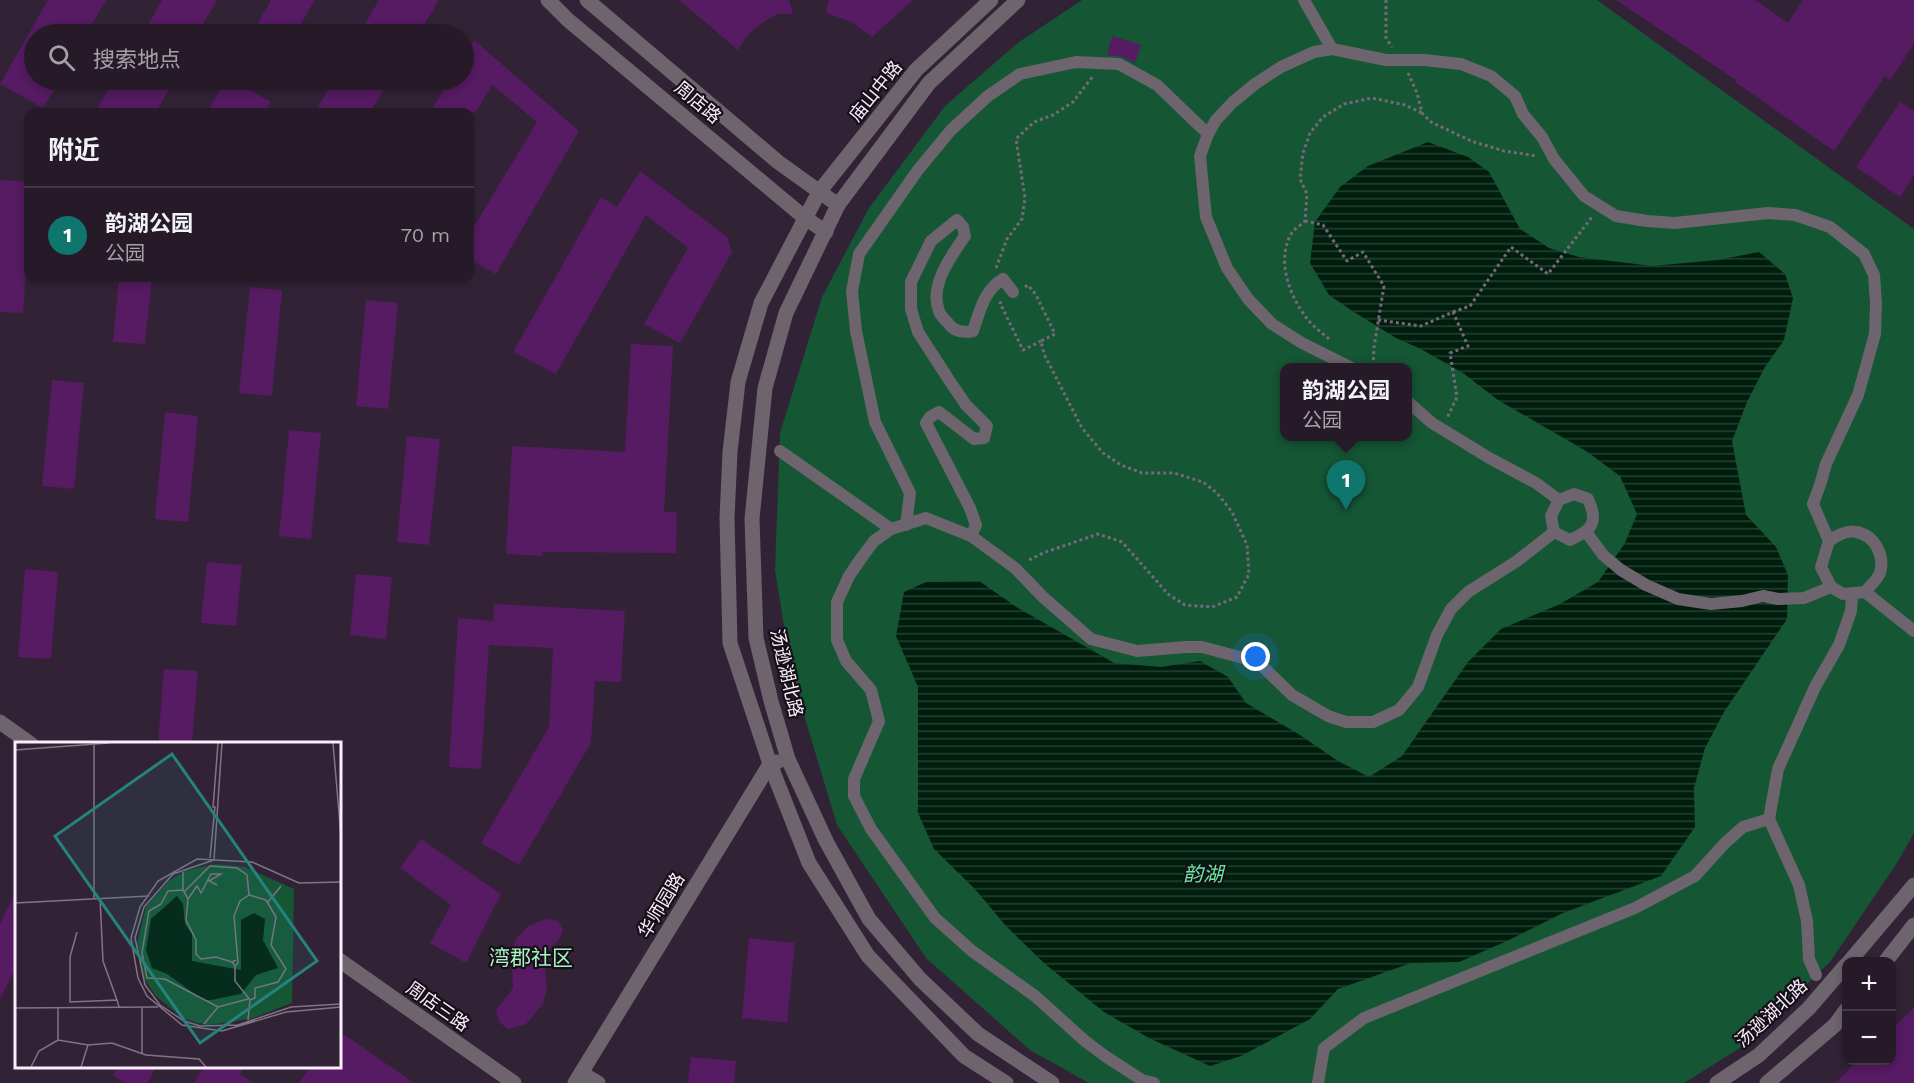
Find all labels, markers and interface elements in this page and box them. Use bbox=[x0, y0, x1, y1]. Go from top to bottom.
search box bbox=[24, 24, 474, 90]
icon: search bbox=[45, 41, 78, 74]
text: 搜索地点 bbox=[93, 47, 181, 72]
street label: 庙山中路 bbox=[844, 56, 906, 126]
street label: 周店路 bbox=[671, 77, 725, 127]
text: 附近 bbox=[48, 135, 100, 165]
text: 韵湖公园 bbox=[105, 211, 193, 236]
text: 1 bbox=[63, 223, 72, 247]
text: 70 m bbox=[401, 223, 450, 247]
text: 公园 bbox=[105, 241, 145, 265]
popup bbox=[1280, 363, 1412, 441]
text: 韵湖公园 bbox=[1302, 378, 1390, 403]
text: 公园 bbox=[1302, 408, 1342, 432]
pin: 1 bbox=[1326, 460, 1366, 510]
street label: 汤逊湖北路 bbox=[767, 627, 807, 719]
your location bbox=[1241, 642, 1270, 671]
inset map bbox=[15, 742, 340, 1068]
water label: 韵湖 bbox=[1183, 862, 1226, 886]
street label: 华师园路 bbox=[633, 869, 689, 941]
district label: 湾郡社区 bbox=[489, 945, 573, 970]
map controls bbox=[1842, 957, 1896, 1065]
button: + bbox=[1842, 957, 1896, 1011]
street label: 汤逊湖北路 bbox=[1731, 975, 1811, 1051]
street label: 周店三路 bbox=[402, 977, 474, 1035]
button: − bbox=[1842, 1011, 1896, 1065]

